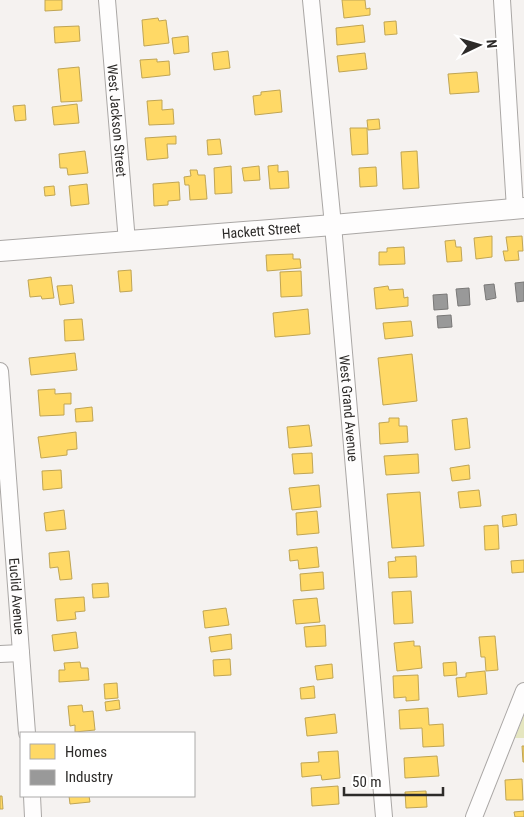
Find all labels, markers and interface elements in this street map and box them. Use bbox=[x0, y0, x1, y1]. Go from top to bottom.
north arrow bbox=[454, 20, 504, 70]
text: N bbox=[484, 39, 500, 49]
street label: West Jackson Street bbox=[104, 63, 130, 178]
street label: Hackett Street bbox=[221, 220, 301, 242]
street label: West Grand Avenue bbox=[336, 354, 361, 463]
street label: Euclid Avenue bbox=[6, 557, 28, 636]
legend bbox=[20, 732, 195, 797]
text: Homes bbox=[65, 743, 107, 761]
scale bar bbox=[344, 764, 443, 796]
text: Industry bbox=[65, 768, 113, 786]
text: 50 m bbox=[352, 773, 382, 791]

